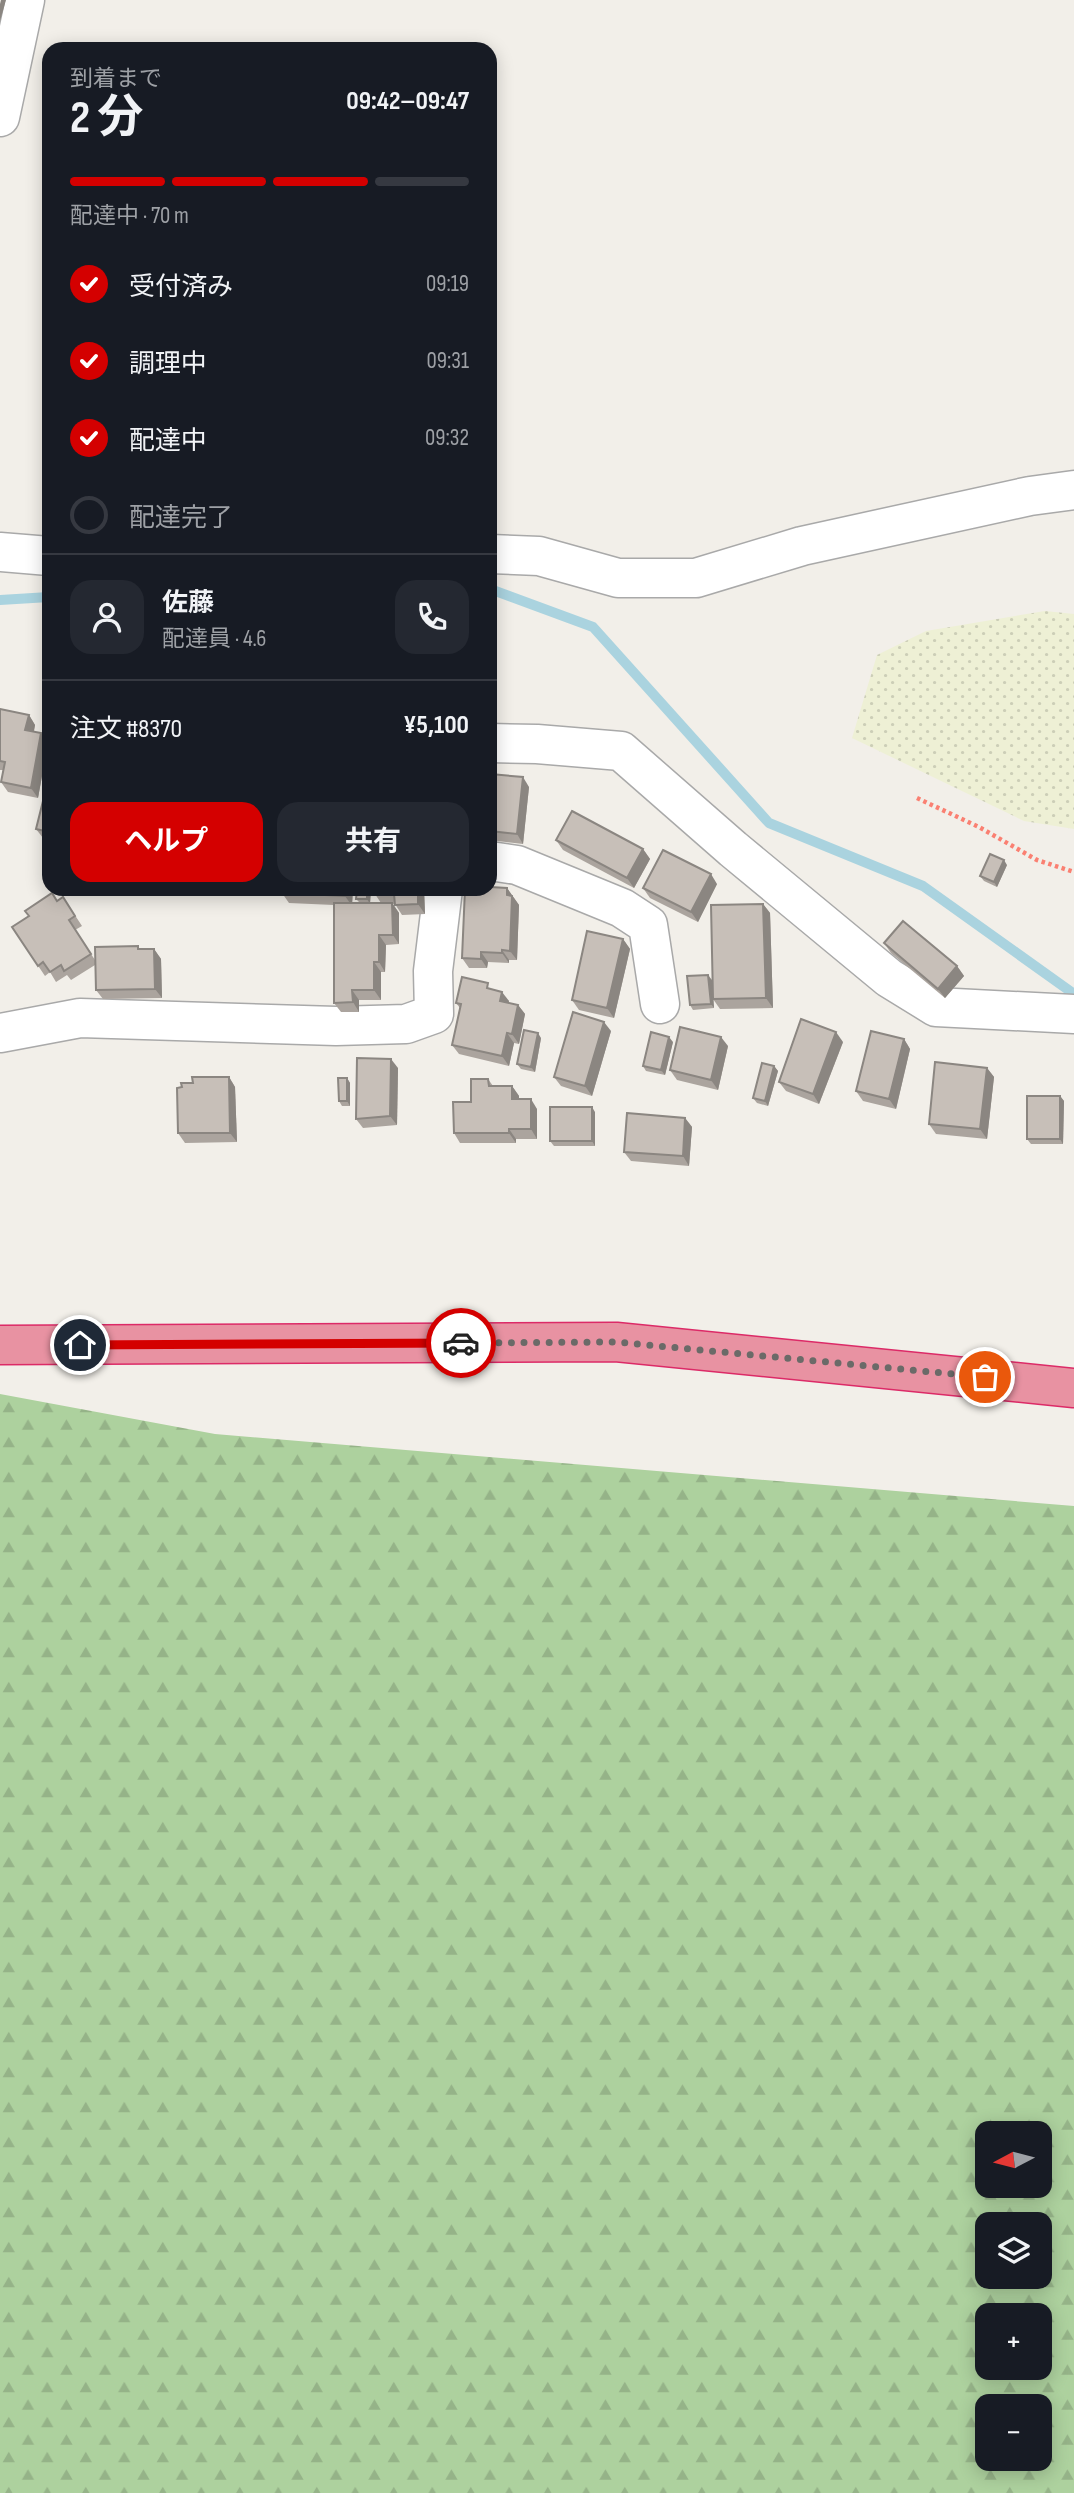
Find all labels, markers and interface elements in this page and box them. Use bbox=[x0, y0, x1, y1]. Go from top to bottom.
text: 到着まで bbox=[70, 65, 162, 93]
text: 09:42–09:47 bbox=[346, 86, 469, 117]
text: 2 分 bbox=[70, 91, 143, 146]
text: 配達中 · 70 m bbox=[70, 202, 189, 230]
icon: check bbox=[70, 265, 108, 303]
text: 09:19 bbox=[426, 270, 469, 298]
text: 受付済み bbox=[129, 272, 233, 303]
icon: check bbox=[70, 342, 108, 380]
text: 09:31 bbox=[427, 347, 469, 375]
text: 調理中 bbox=[129, 349, 207, 380]
icon: check bbox=[70, 419, 108, 457]
text: 09:32 bbox=[425, 424, 469, 452]
text: 配達中 bbox=[129, 426, 207, 457]
text: 配達完了 bbox=[129, 503, 233, 534]
button: person bbox=[70, 580, 144, 654]
button: phone bbox=[395, 580, 469, 654]
text: 佐藤 bbox=[162, 588, 214, 619]
text: 配達員 · 4.6 bbox=[162, 625, 266, 653]
text: ¥5,100 bbox=[403, 710, 469, 741]
text: 注文 #8370 bbox=[70, 714, 182, 745]
button: ヘルプ bbox=[70, 802, 263, 882]
button: 共有 bbox=[277, 802, 469, 882]
courier bbox=[426, 1308, 496, 1378]
pin bbox=[50, 1315, 110, 1375]
icon: car bbox=[442, 1324, 480, 1362]
icon: home bbox=[61, 1326, 99, 1364]
pin bbox=[955, 1347, 1015, 1407]
icon: bag bbox=[966, 1358, 1004, 1396]
north arrow bbox=[975, 2121, 1052, 2198]
map controls bbox=[975, 2121, 1052, 2471]
button: layers bbox=[975, 2212, 1052, 2289]
button: + bbox=[975, 2303, 1052, 2380]
button: − bbox=[975, 2394, 1052, 2471]

